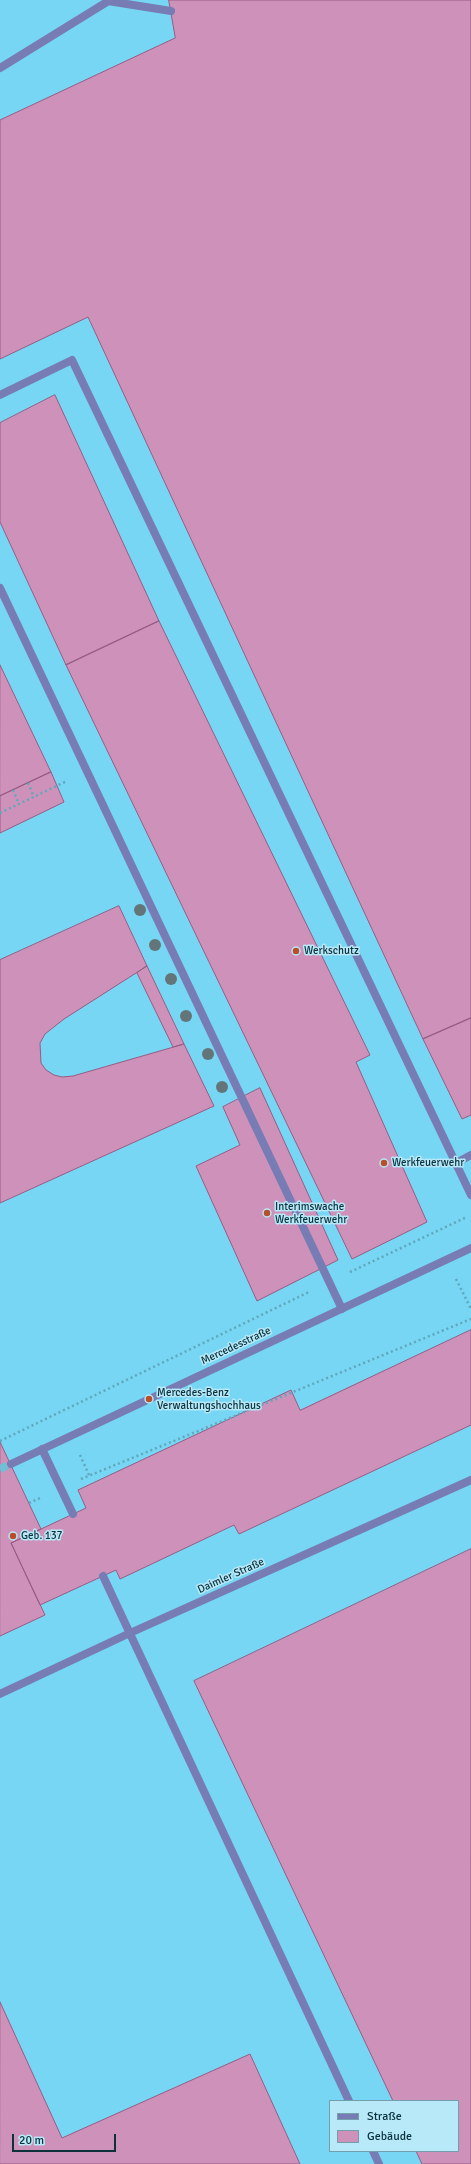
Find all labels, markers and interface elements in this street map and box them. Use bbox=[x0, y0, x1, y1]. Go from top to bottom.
place label: Werkschutz bbox=[304, 944, 359, 958]
marker: Werkschutz bbox=[291, 946, 301, 956]
place label: Werkfeuerwehr bbox=[392, 1156, 464, 1170]
marker: Werkfeuerwehr bbox=[379, 1158, 389, 1168]
place label: Interimswache Werkfeuerwehr bbox=[275, 1200, 347, 1226]
marker: Interimswache Werkfeuerwehr bbox=[262, 1208, 272, 1218]
street label: Mercedesstraße bbox=[199, 1324, 273, 1368]
place label: Mercedes-Benz Verwaltungshochhaus bbox=[157, 1386, 261, 1412]
marker: Mercedes-Benz Verwaltungshochhaus bbox=[144, 1394, 154, 1404]
place label: Geb. 137 bbox=[21, 1529, 63, 1543]
marker: Geb. 137 bbox=[8, 1531, 18, 1541]
street label: Daimler Straße bbox=[196, 1555, 266, 1597]
legend bbox=[329, 2100, 459, 2152]
text: Straße bbox=[367, 2109, 402, 2124]
scale bar bbox=[14, 2126, 118, 2152]
text: Gebäude bbox=[367, 2129, 412, 2144]
text: 20 m bbox=[19, 2133, 44, 2148]

